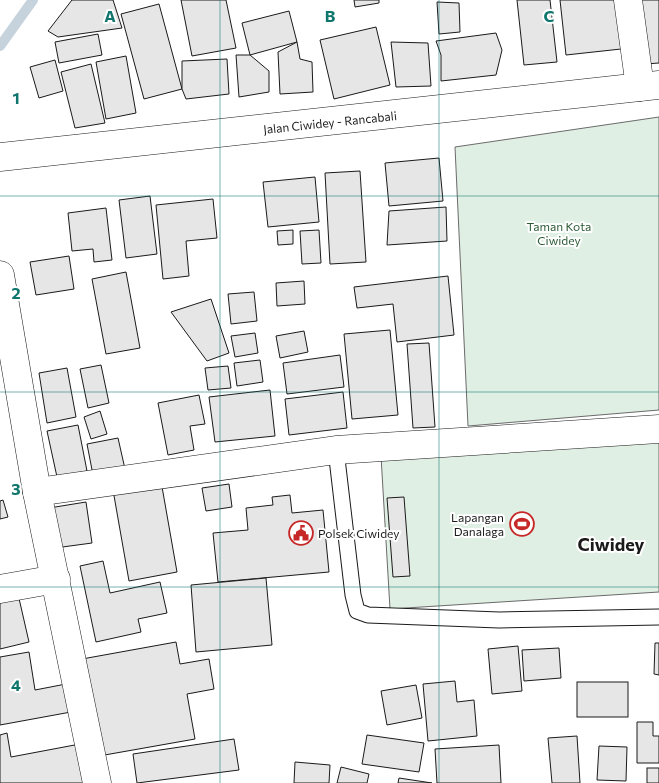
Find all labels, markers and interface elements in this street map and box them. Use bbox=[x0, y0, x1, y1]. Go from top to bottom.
text: A bbox=[104, 6, 116, 25]
text: B bbox=[325, 6, 336, 25]
text: C bbox=[544, 6, 555, 25]
text: 1 bbox=[12, 88, 20, 107]
street label: Jalan Ciwidey - Rancabali bbox=[263, 108, 398, 137]
park label: Taman Kota Ciwidey bbox=[527, 219, 591, 247]
text: 2 bbox=[11, 283, 21, 302]
text: 3 bbox=[11, 479, 21, 498]
place label: Lapangan Danalaga bbox=[451, 510, 504, 538]
sports icon: Lapangan Danalaga bbox=[509, 511, 535, 537]
public building icon: Polsek Ciwidey bbox=[288, 520, 314, 546]
place label: Polsek Ciwidey bbox=[318, 526, 399, 540]
district label: Ciwidey bbox=[578, 533, 645, 555]
text: 4 bbox=[11, 675, 21, 694]

